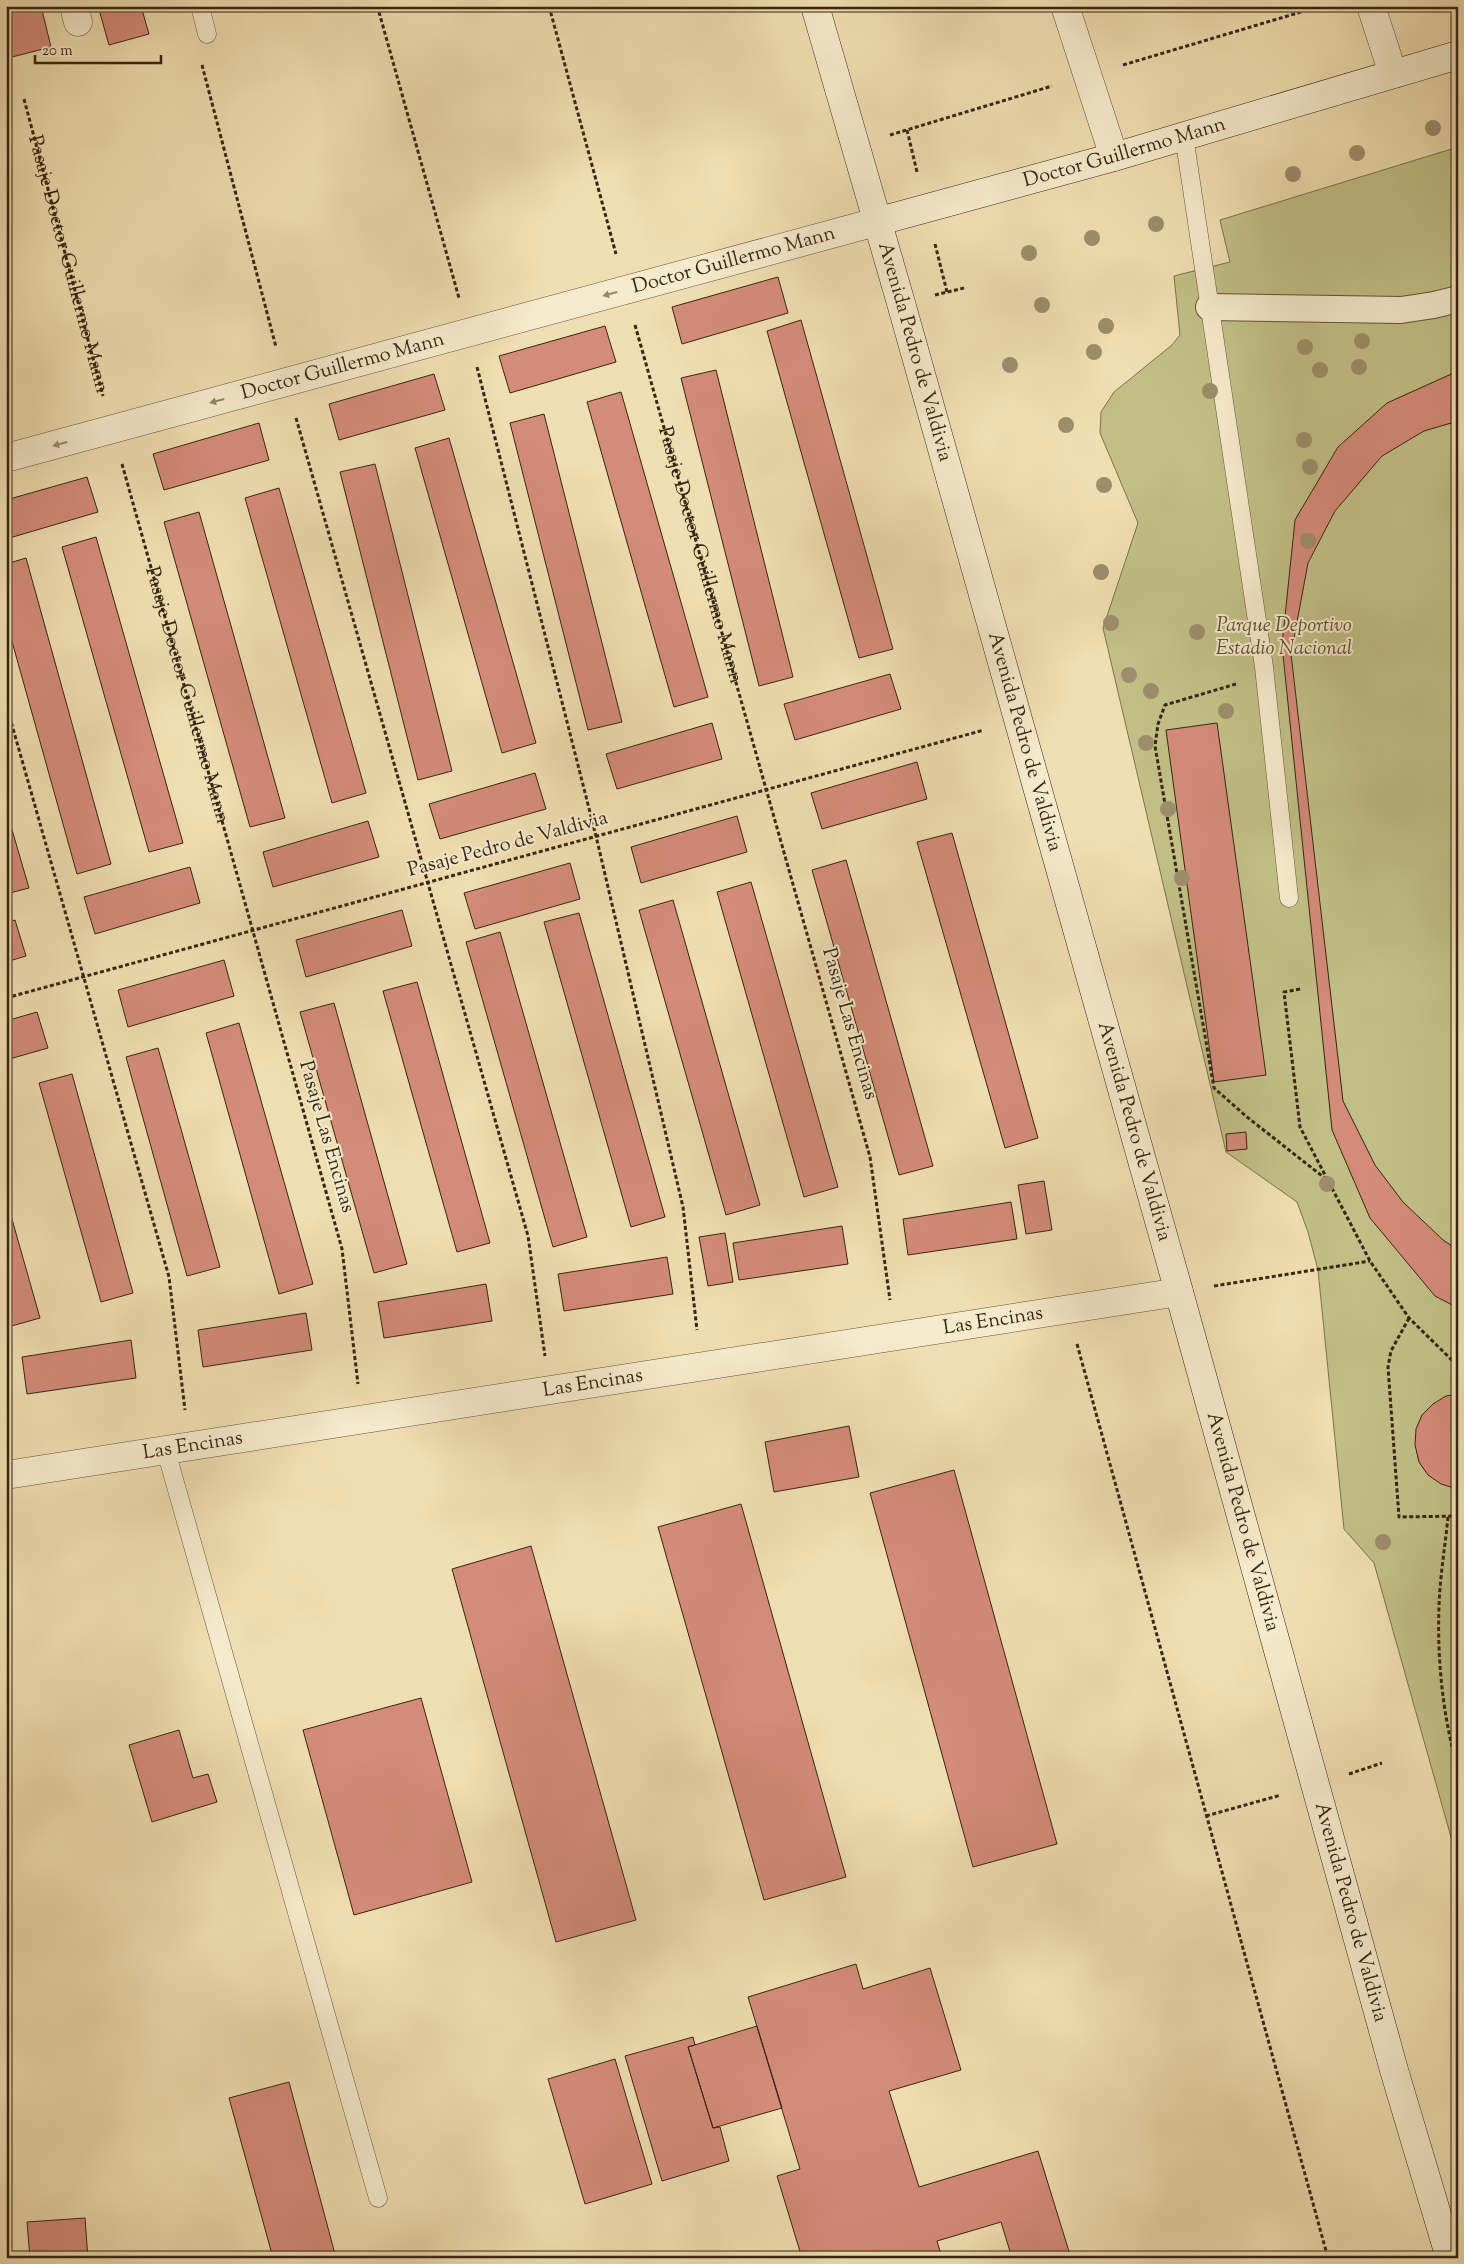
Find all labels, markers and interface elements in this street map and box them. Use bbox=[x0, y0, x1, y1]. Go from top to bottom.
scale bar bbox=[35, 32, 161, 64]
text: 20 m bbox=[42, 41, 73, 62]
street label: Doctor Guillermo Mann bbox=[1020, 110, 1230, 196]
street label: Pasaje Doctor Guillermo Mann bbox=[20, 132, 116, 397]
street label: Doctor Guillermo Mann bbox=[629, 219, 839, 302]
street label: Avenida Pedro de Valdivia bbox=[870, 239, 959, 465]
one-way arrow bbox=[602, 290, 617, 298]
street label: Doctor Guillermo Mann bbox=[238, 325, 448, 408]
one-way arrow bbox=[209, 398, 224, 406]
street label: Pasaje Doctor Guillermo Mann bbox=[650, 423, 750, 687]
one-way arrow bbox=[52, 440, 67, 448]
street label: Pasaje Doctor Guillermo Mann bbox=[137, 563, 237, 827]
park label: Parque Deportivo Estadio Nacional bbox=[1216, 612, 1352, 664]
street label: Avenida Pedro de Valdivia bbox=[980, 629, 1069, 855]
street label: Pasaje Pedro de Valdivia bbox=[405, 804, 611, 886]
street label: Pasaje Las Encinas bbox=[813, 945, 885, 1104]
street label: Avenida Pedro de Valdivia bbox=[1089, 1019, 1179, 1245]
street label: Pasaje Las Encinas bbox=[290, 1058, 362, 1217]
street label: Las Encinas bbox=[941, 1299, 1045, 1343]
street label: Las Encinas bbox=[541, 1361, 645, 1406]
street label: Avenida Pedro de Valdivia bbox=[1198, 1409, 1287, 1635]
street label: Las Encinas bbox=[141, 1424, 245, 1468]
street label: Avenida Pedro de Valdivia bbox=[1306, 1799, 1395, 2025]

